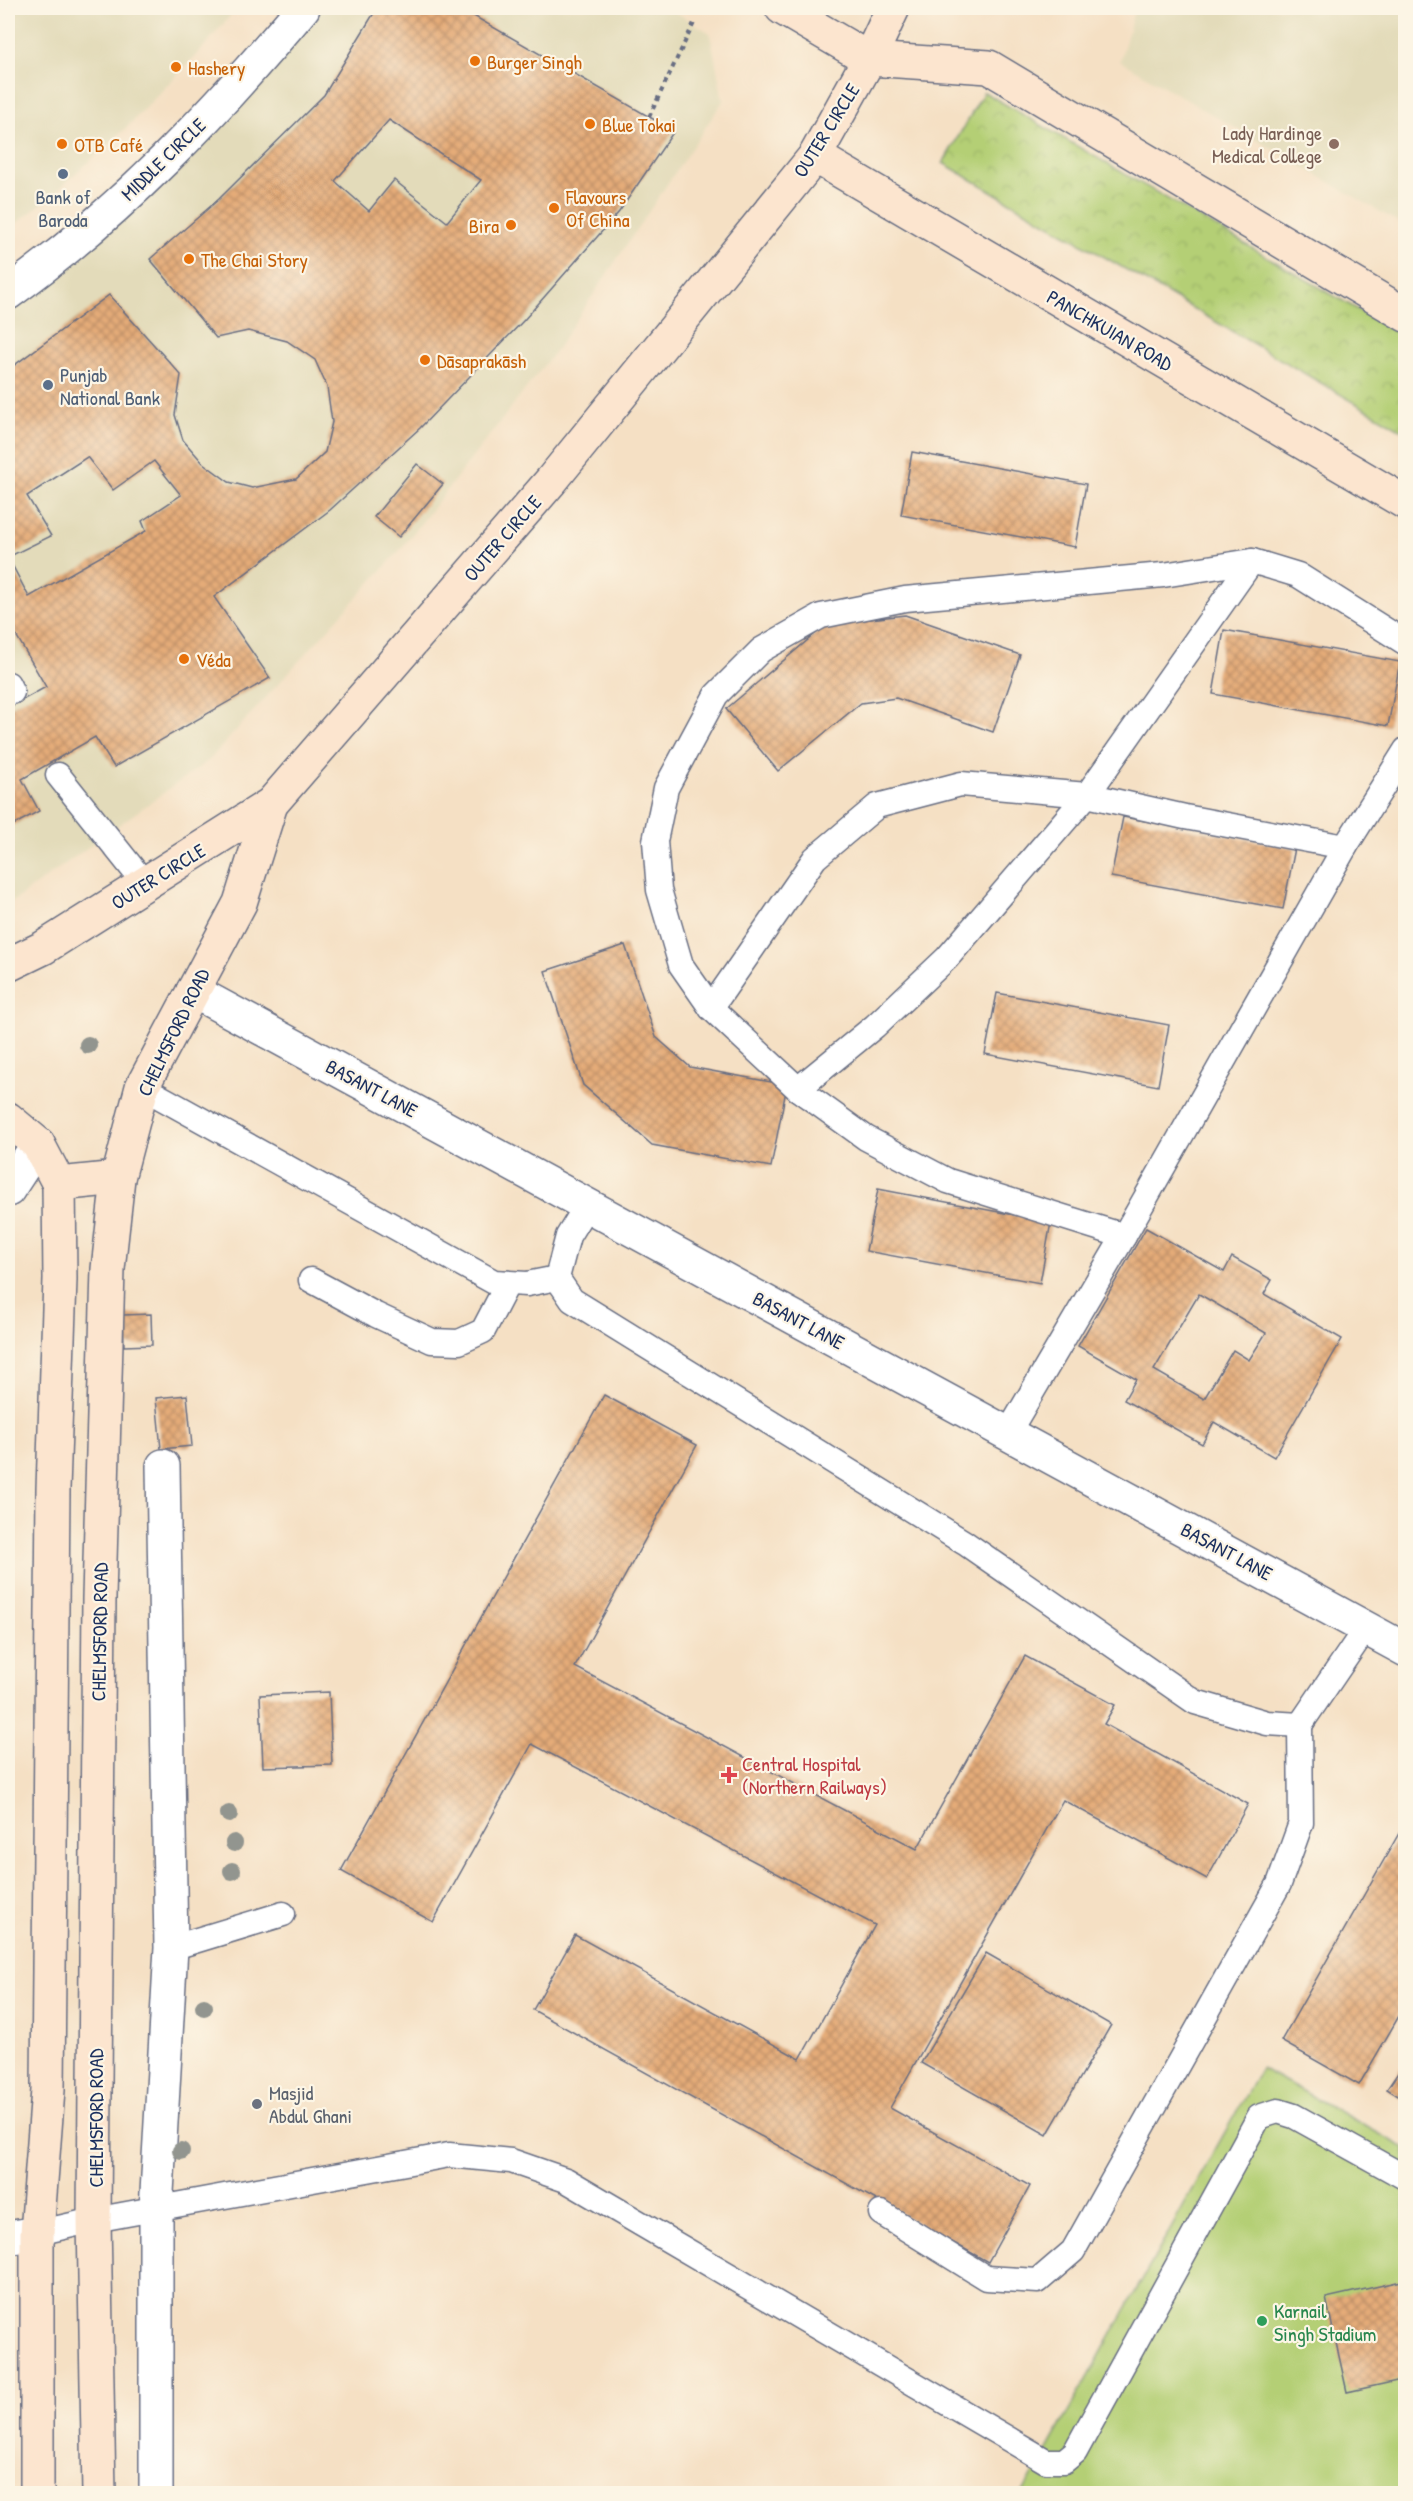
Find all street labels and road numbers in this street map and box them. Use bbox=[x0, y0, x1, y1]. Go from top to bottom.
street label: OUTER CIRCLE bbox=[786, 78, 866, 182]
street label: MIDDLE CIRCLE bbox=[115, 112, 211, 206]
street label: PANCHKUIAN ROAD bbox=[1042, 283, 1178, 377]
street label: OUTER CIRCLE bbox=[457, 489, 547, 587]
street label: OUTER CIRCLE bbox=[106, 836, 210, 916]
street label: CHELMSFORD ROAD bbox=[130, 963, 216, 1100]
street label: BASANT LANE bbox=[321, 1053, 423, 1123]
street label: BASANT LANE bbox=[748, 1285, 850, 1355]
street label: BASANT LANE bbox=[1176, 1516, 1278, 1586]
street label: CHELMSFORD ROAD bbox=[84, 1562, 114, 1702]
street label: CHELMSFORD ROAD bbox=[82, 2048, 109, 2187]

